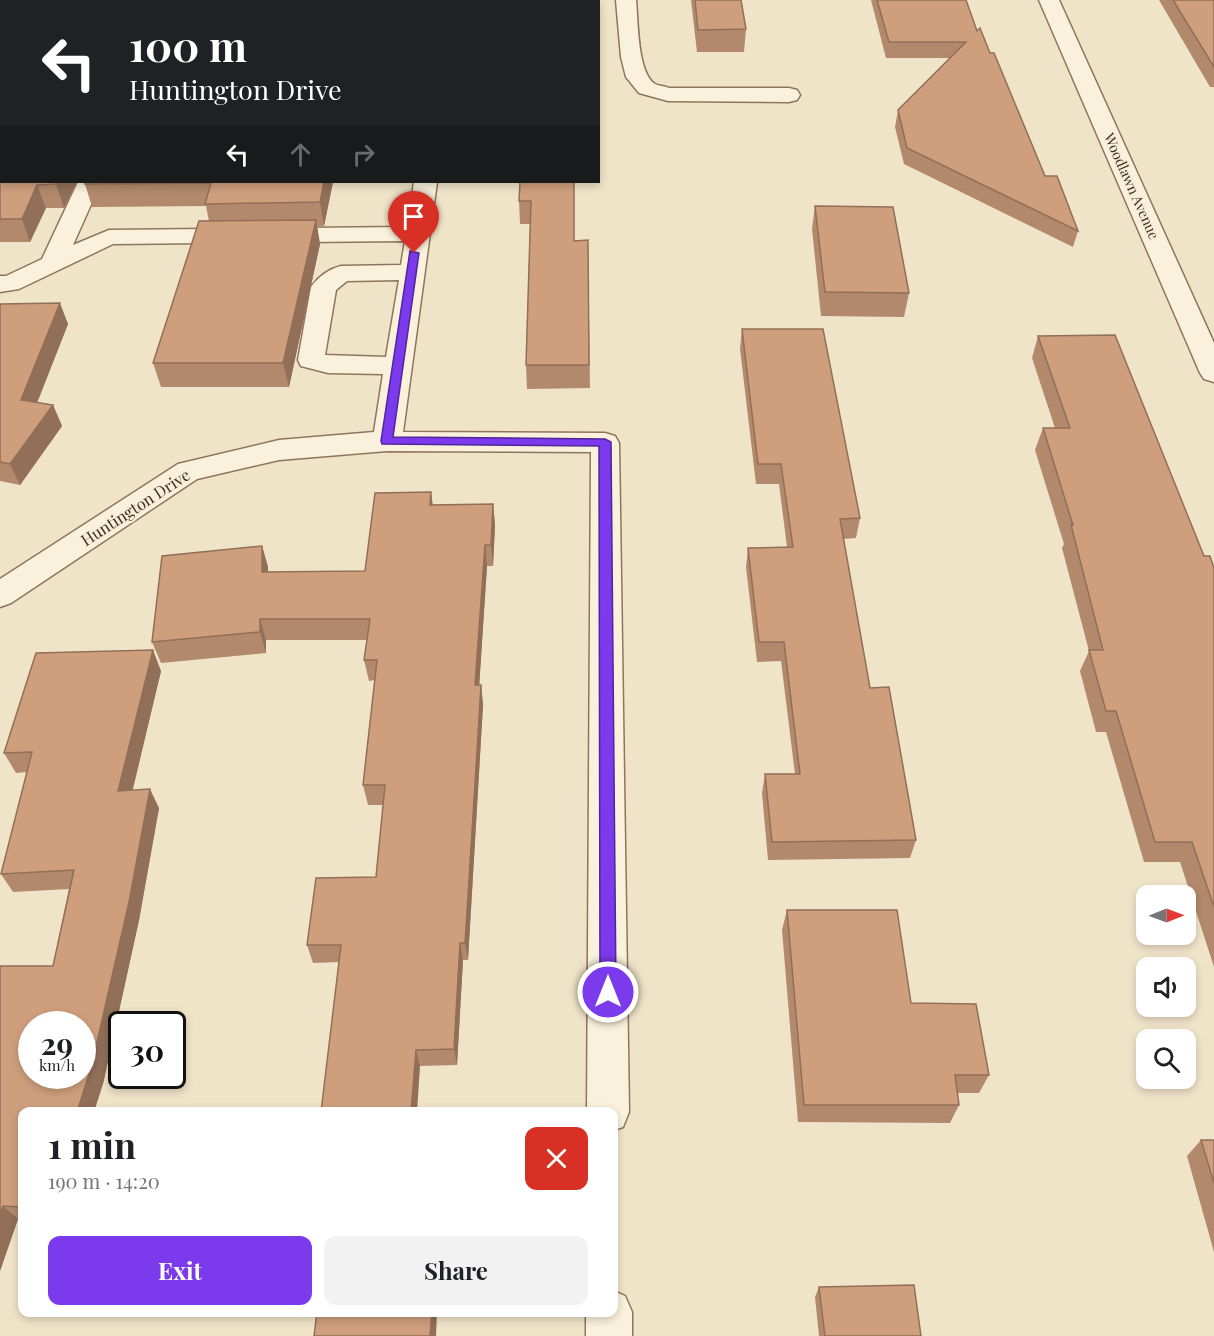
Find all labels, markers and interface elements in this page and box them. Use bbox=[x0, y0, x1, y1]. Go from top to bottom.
text: 100 m bbox=[129, 17, 247, 73]
icon: left bbox=[30, 24, 108, 102]
text: Huntington Drive bbox=[129, 71, 342, 107]
street label: Woodlawn Avenue bbox=[1100, 129, 1164, 242]
icon: left bbox=[221, 138, 254, 171]
icon: ahead bbox=[284, 138, 317, 171]
icon: right bbox=[347, 138, 380, 171]
pin bbox=[388, 191, 439, 253]
icon: arrive bbox=[397, 200, 430, 233]
street label: Huntington Drive bbox=[76, 464, 194, 550]
north arrow bbox=[1136, 885, 1196, 945]
map controls bbox=[1136, 885, 1196, 1089]
button: sound bbox=[1136, 957, 1196, 1017]
position arrow bbox=[576, 960, 640, 1024]
speed limit sign: 30 bbox=[108, 1011, 186, 1089]
text: 29 bbox=[41, 1023, 73, 1063]
button: search bbox=[1136, 1029, 1196, 1089]
text: km/h bbox=[39, 1055, 75, 1075]
text: 1 min bbox=[48, 1120, 136, 1168]
button: close bbox=[525, 1127, 588, 1190]
text: 190 m · 14:20 bbox=[48, 1167, 160, 1194]
button: Exit bbox=[48, 1236, 312, 1305]
button: Share bbox=[324, 1236, 588, 1305]

